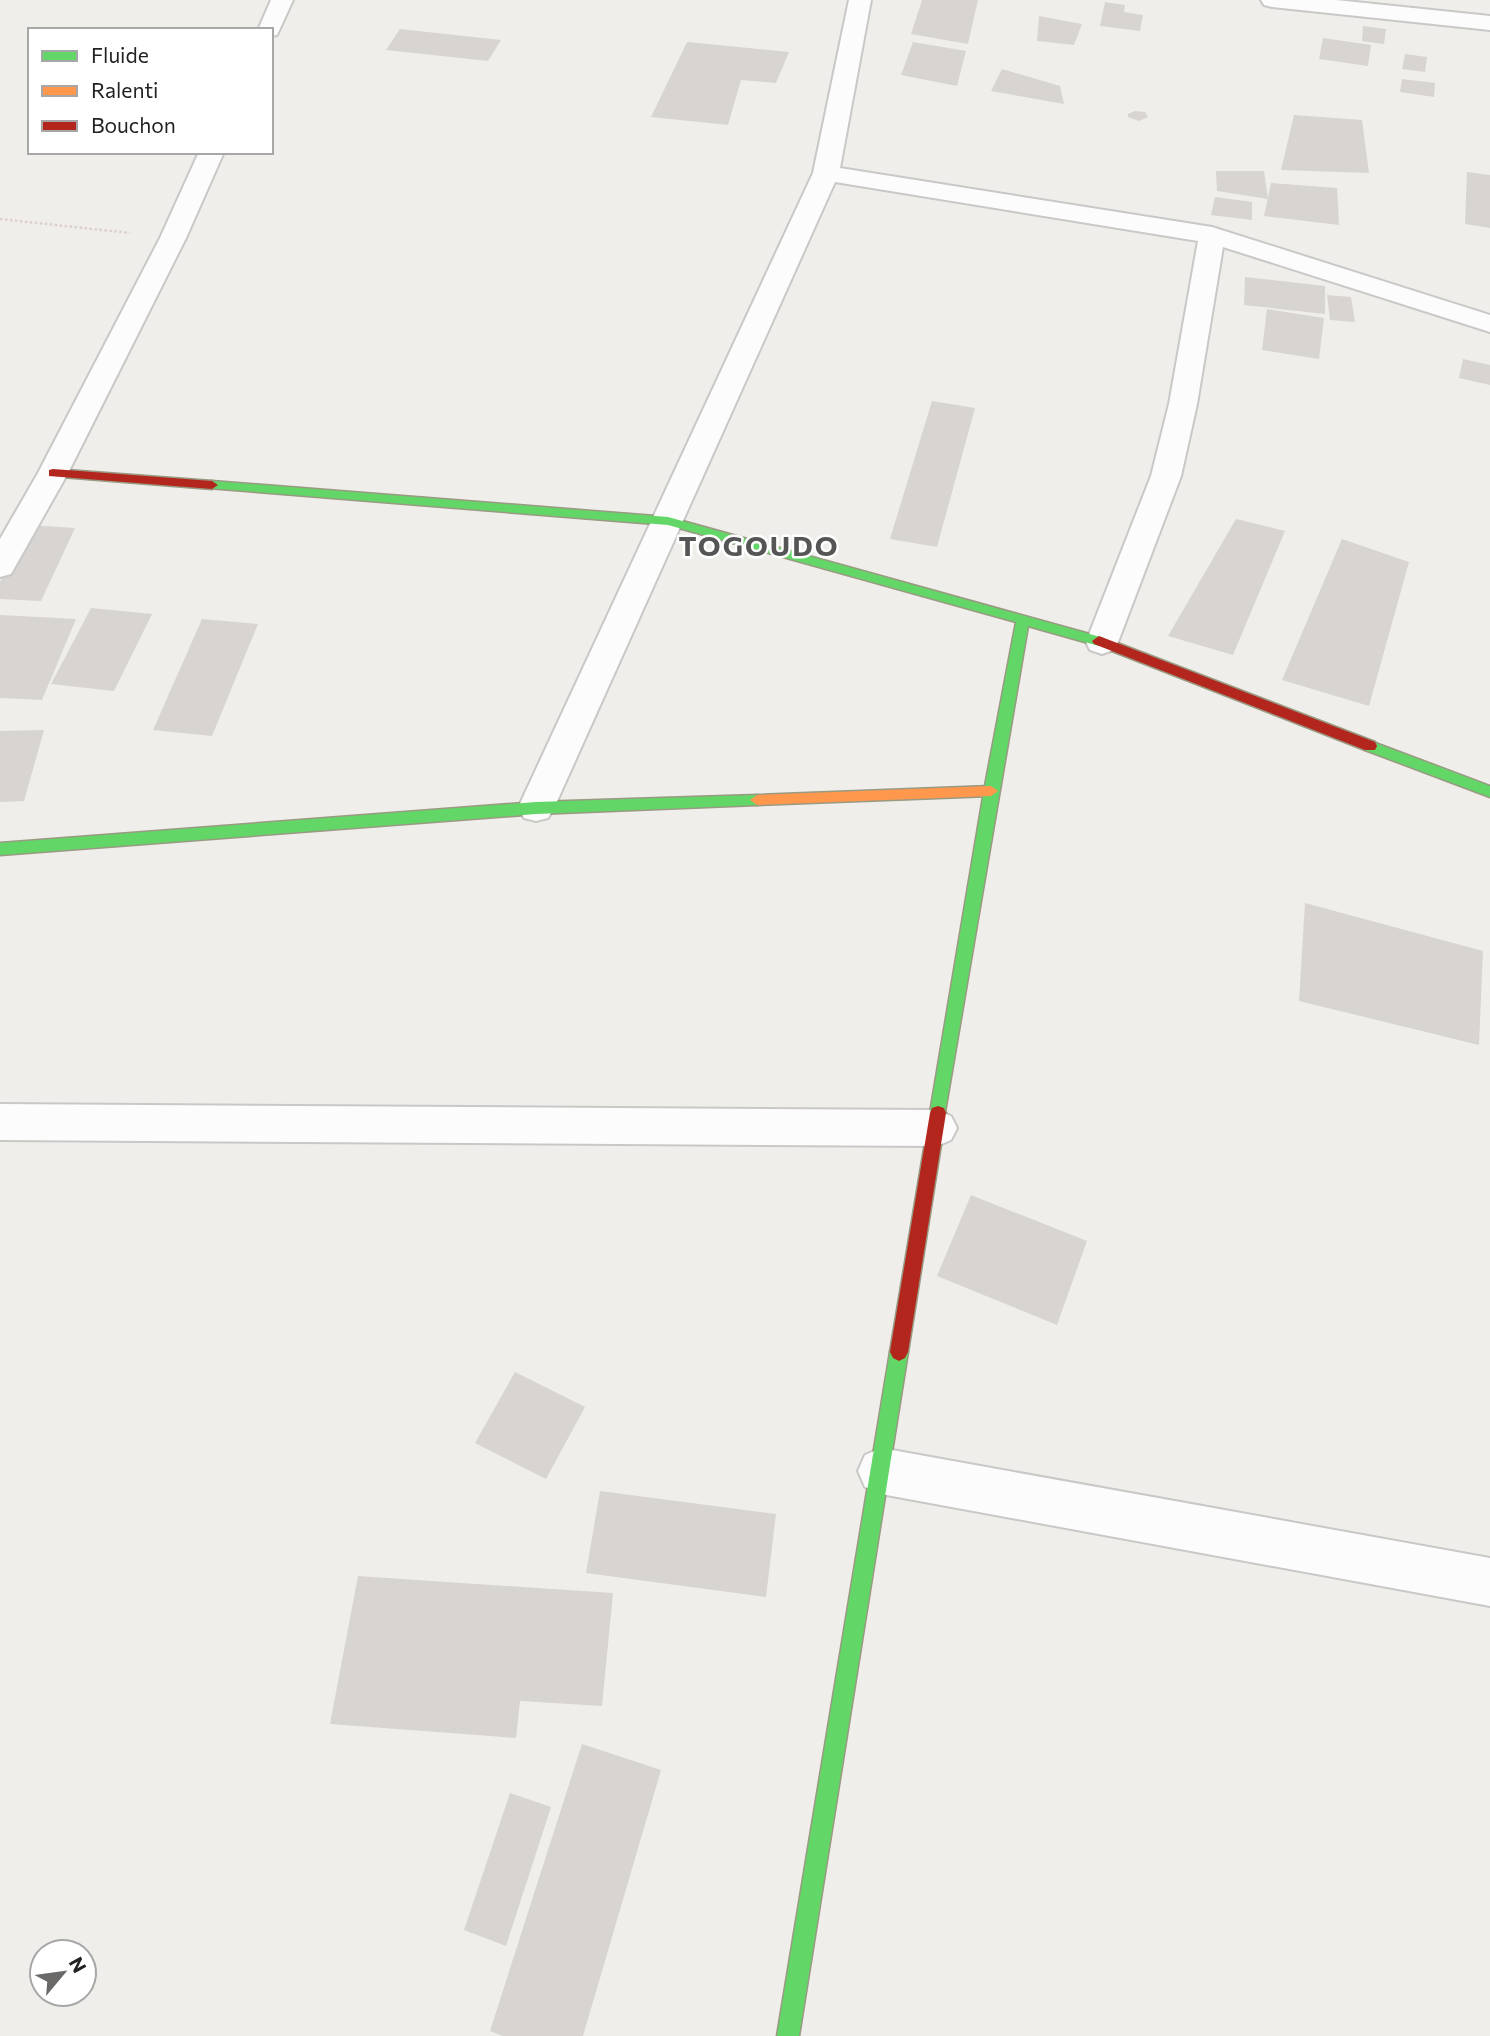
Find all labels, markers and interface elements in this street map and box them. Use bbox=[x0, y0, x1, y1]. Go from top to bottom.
legend bbox=[28, 28, 273, 154]
text: Fluide bbox=[91, 42, 149, 67]
text: Ralenti bbox=[91, 77, 158, 102]
text: Bouchon bbox=[91, 112, 176, 137]
district label: TOGOUDO bbox=[678, 528, 840, 562]
north arrow bbox=[28, 1938, 98, 2008]
text: N bbox=[65, 1953, 92, 1976]

